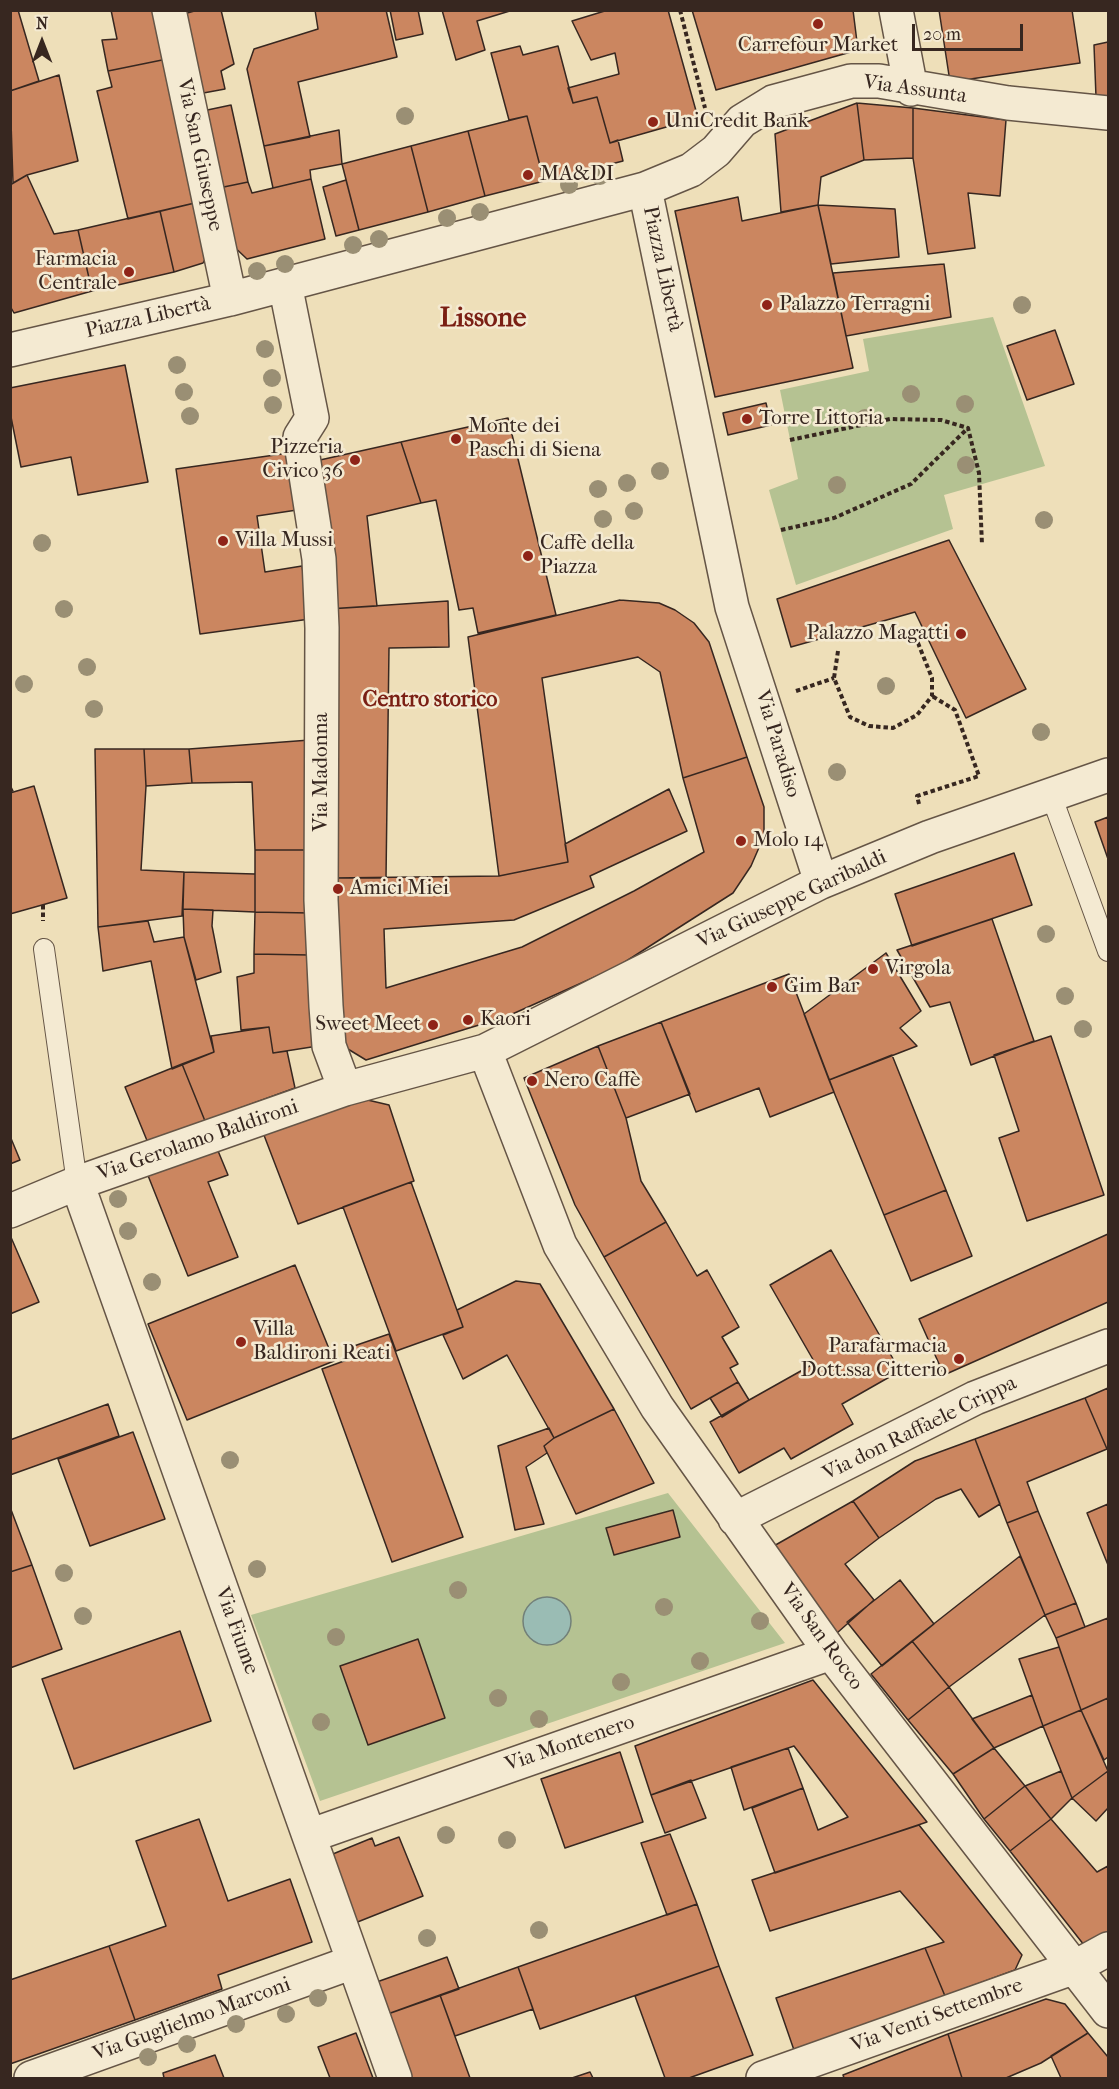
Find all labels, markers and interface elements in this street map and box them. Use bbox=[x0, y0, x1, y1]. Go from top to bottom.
north arrow bbox=[12, 12, 72, 72]
scale bar bbox=[915, 12, 1026, 50]
text: N bbox=[36, 14, 48, 33]
marker: Carrefour Market bbox=[811, 17, 825, 31]
text: 20 m bbox=[923, 24, 961, 45]
place label: Carrefour Market bbox=[738, 33, 898, 59]
street label: Via Assunta bbox=[862, 70, 968, 110]
street label: Via San Giuseppe bbox=[171, 76, 227, 234]
place label: UniCredit Bank bbox=[665, 109, 809, 135]
marker: UniCredit Bank bbox=[646, 115, 660, 129]
place label: MA&DI bbox=[540, 162, 614, 188]
marker: MA&DI bbox=[521, 168, 535, 182]
street label: Piazza Libertà bbox=[636, 204, 688, 334]
place label: Farmacia Centrale bbox=[35, 247, 117, 297]
marker: Farmacia Centrale bbox=[122, 265, 136, 279]
street label: Piazza Libertà bbox=[83, 291, 213, 345]
place label: Palazzo Terragni bbox=[779, 292, 931, 318]
marker: Palazzo Terragni bbox=[760, 298, 774, 312]
district label: Lissone bbox=[440, 303, 526, 335]
place label: Torre Littoria bbox=[759, 406, 883, 432]
marker: Torre Littoria bbox=[740, 412, 754, 426]
place label: Monte dei Paschi di Siena bbox=[468, 414, 601, 464]
marker: Monte dei Paschi di Siena bbox=[449, 432, 463, 446]
place label: Pizzeria Civico 36 bbox=[262, 435, 343, 485]
marker: Pizzeria Civico 36 bbox=[348, 453, 362, 467]
place label: Villa Mussi bbox=[235, 528, 333, 554]
place label: Caffè della Piazza bbox=[540, 531, 634, 581]
marker: Villa Mussi bbox=[216, 534, 230, 548]
marker: Caffè della Piazza bbox=[521, 549, 535, 563]
place label: Palazzo Magatti bbox=[807, 621, 949, 647]
marker: Palazzo Magatti bbox=[954, 627, 968, 641]
street label: Via Paradiso bbox=[749, 687, 805, 801]
district label: Centro storico bbox=[363, 688, 497, 714]
street label: Via Madonna bbox=[309, 713, 335, 831]
place label: Molo 14 bbox=[753, 828, 823, 854]
marker: Molo 14 bbox=[734, 834, 748, 848]
street label: Via Giuseppe Garibaldi bbox=[693, 845, 891, 955]
place label: Amici Miei bbox=[350, 876, 449, 902]
marker: Amici Miei bbox=[331, 882, 345, 896]
place label: Virgola bbox=[885, 956, 951, 982]
marker: Virgola bbox=[866, 962, 880, 976]
place label: Gim Bar bbox=[784, 974, 859, 1000]
marker: Gim Bar bbox=[765, 980, 779, 994]
place label: Kaori bbox=[480, 1007, 531, 1033]
place label: Sweet Meet bbox=[315, 1012, 421, 1038]
marker: Kaori bbox=[461, 1013, 475, 1027]
marker: Sweet Meet bbox=[426, 1018, 440, 1032]
place label: Nero Caffè bbox=[544, 1068, 640, 1094]
marker: Nero Caffè bbox=[525, 1074, 539, 1088]
street label: Via Gerolamo Baldironi bbox=[94, 1095, 302, 1187]
place label: Villa Baldironi Reati bbox=[253, 1317, 391, 1367]
place label: Parafarmacia Dott.ssa Citterio bbox=[801, 1334, 947, 1384]
marker: Villa Baldironi Reati bbox=[234, 1335, 248, 1349]
marker: Parafarmacia Dott.ssa Citterio bbox=[952, 1352, 966, 1366]
street label: Via don Raffaele Crippa bbox=[819, 1371, 1021, 1487]
street label: Via San Rocco bbox=[774, 1579, 868, 1695]
street label: Via Fiume bbox=[209, 1584, 263, 1678]
street label: Via Montenero bbox=[502, 1710, 638, 1778]
street label: Via Guglielmo Marconi bbox=[90, 1973, 294, 2067]
street label: Via Venti Settembre bbox=[848, 1973, 1026, 2059]

